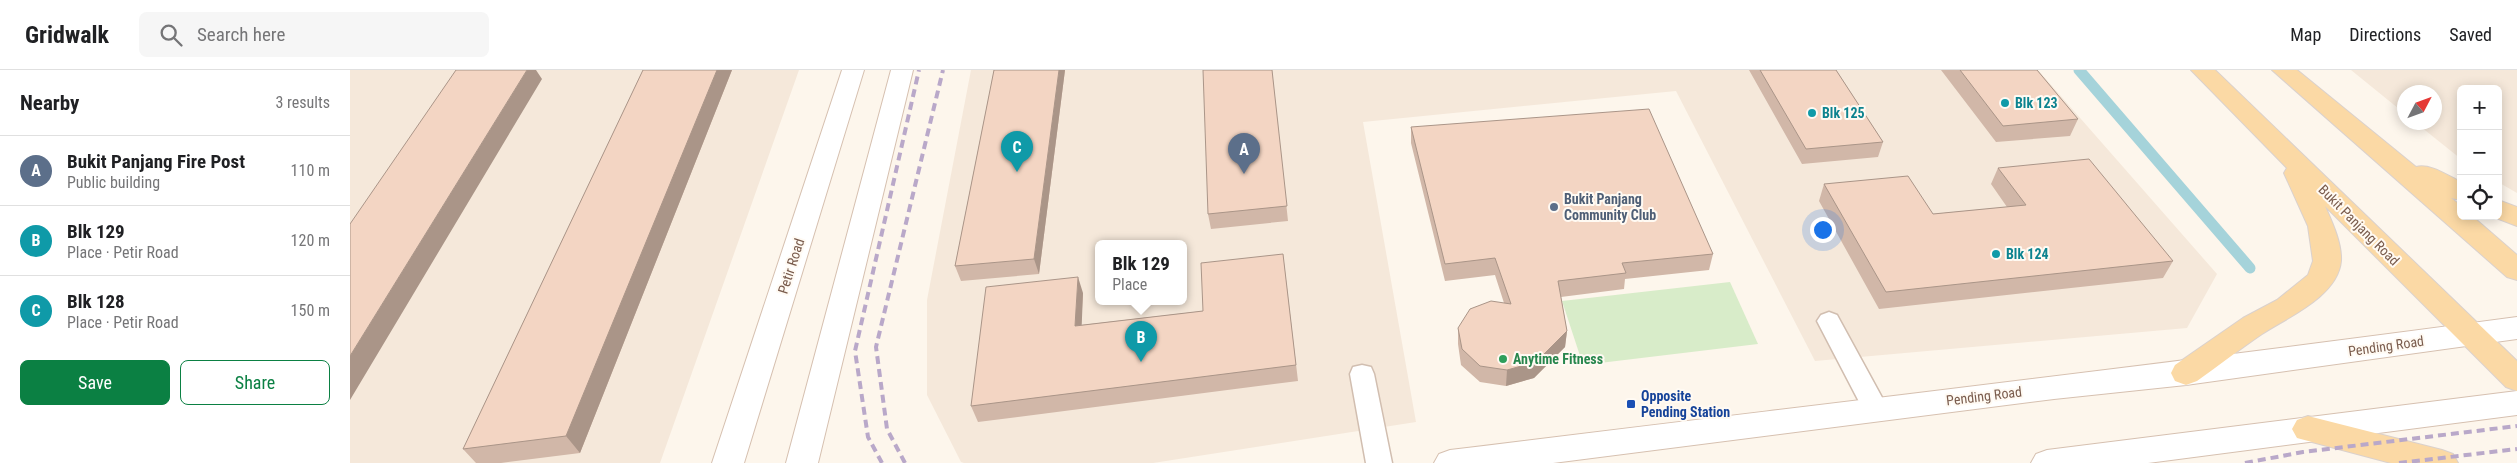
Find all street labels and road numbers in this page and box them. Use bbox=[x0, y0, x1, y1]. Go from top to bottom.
street label: Bukit Panjang Road bbox=[2315, 181, 2403, 269]
street label: Petir Road bbox=[775, 236, 807, 296]
street label: Pending Road bbox=[2347, 333, 2425, 359]
street label: Pending Road bbox=[1945, 383, 2023, 409]

